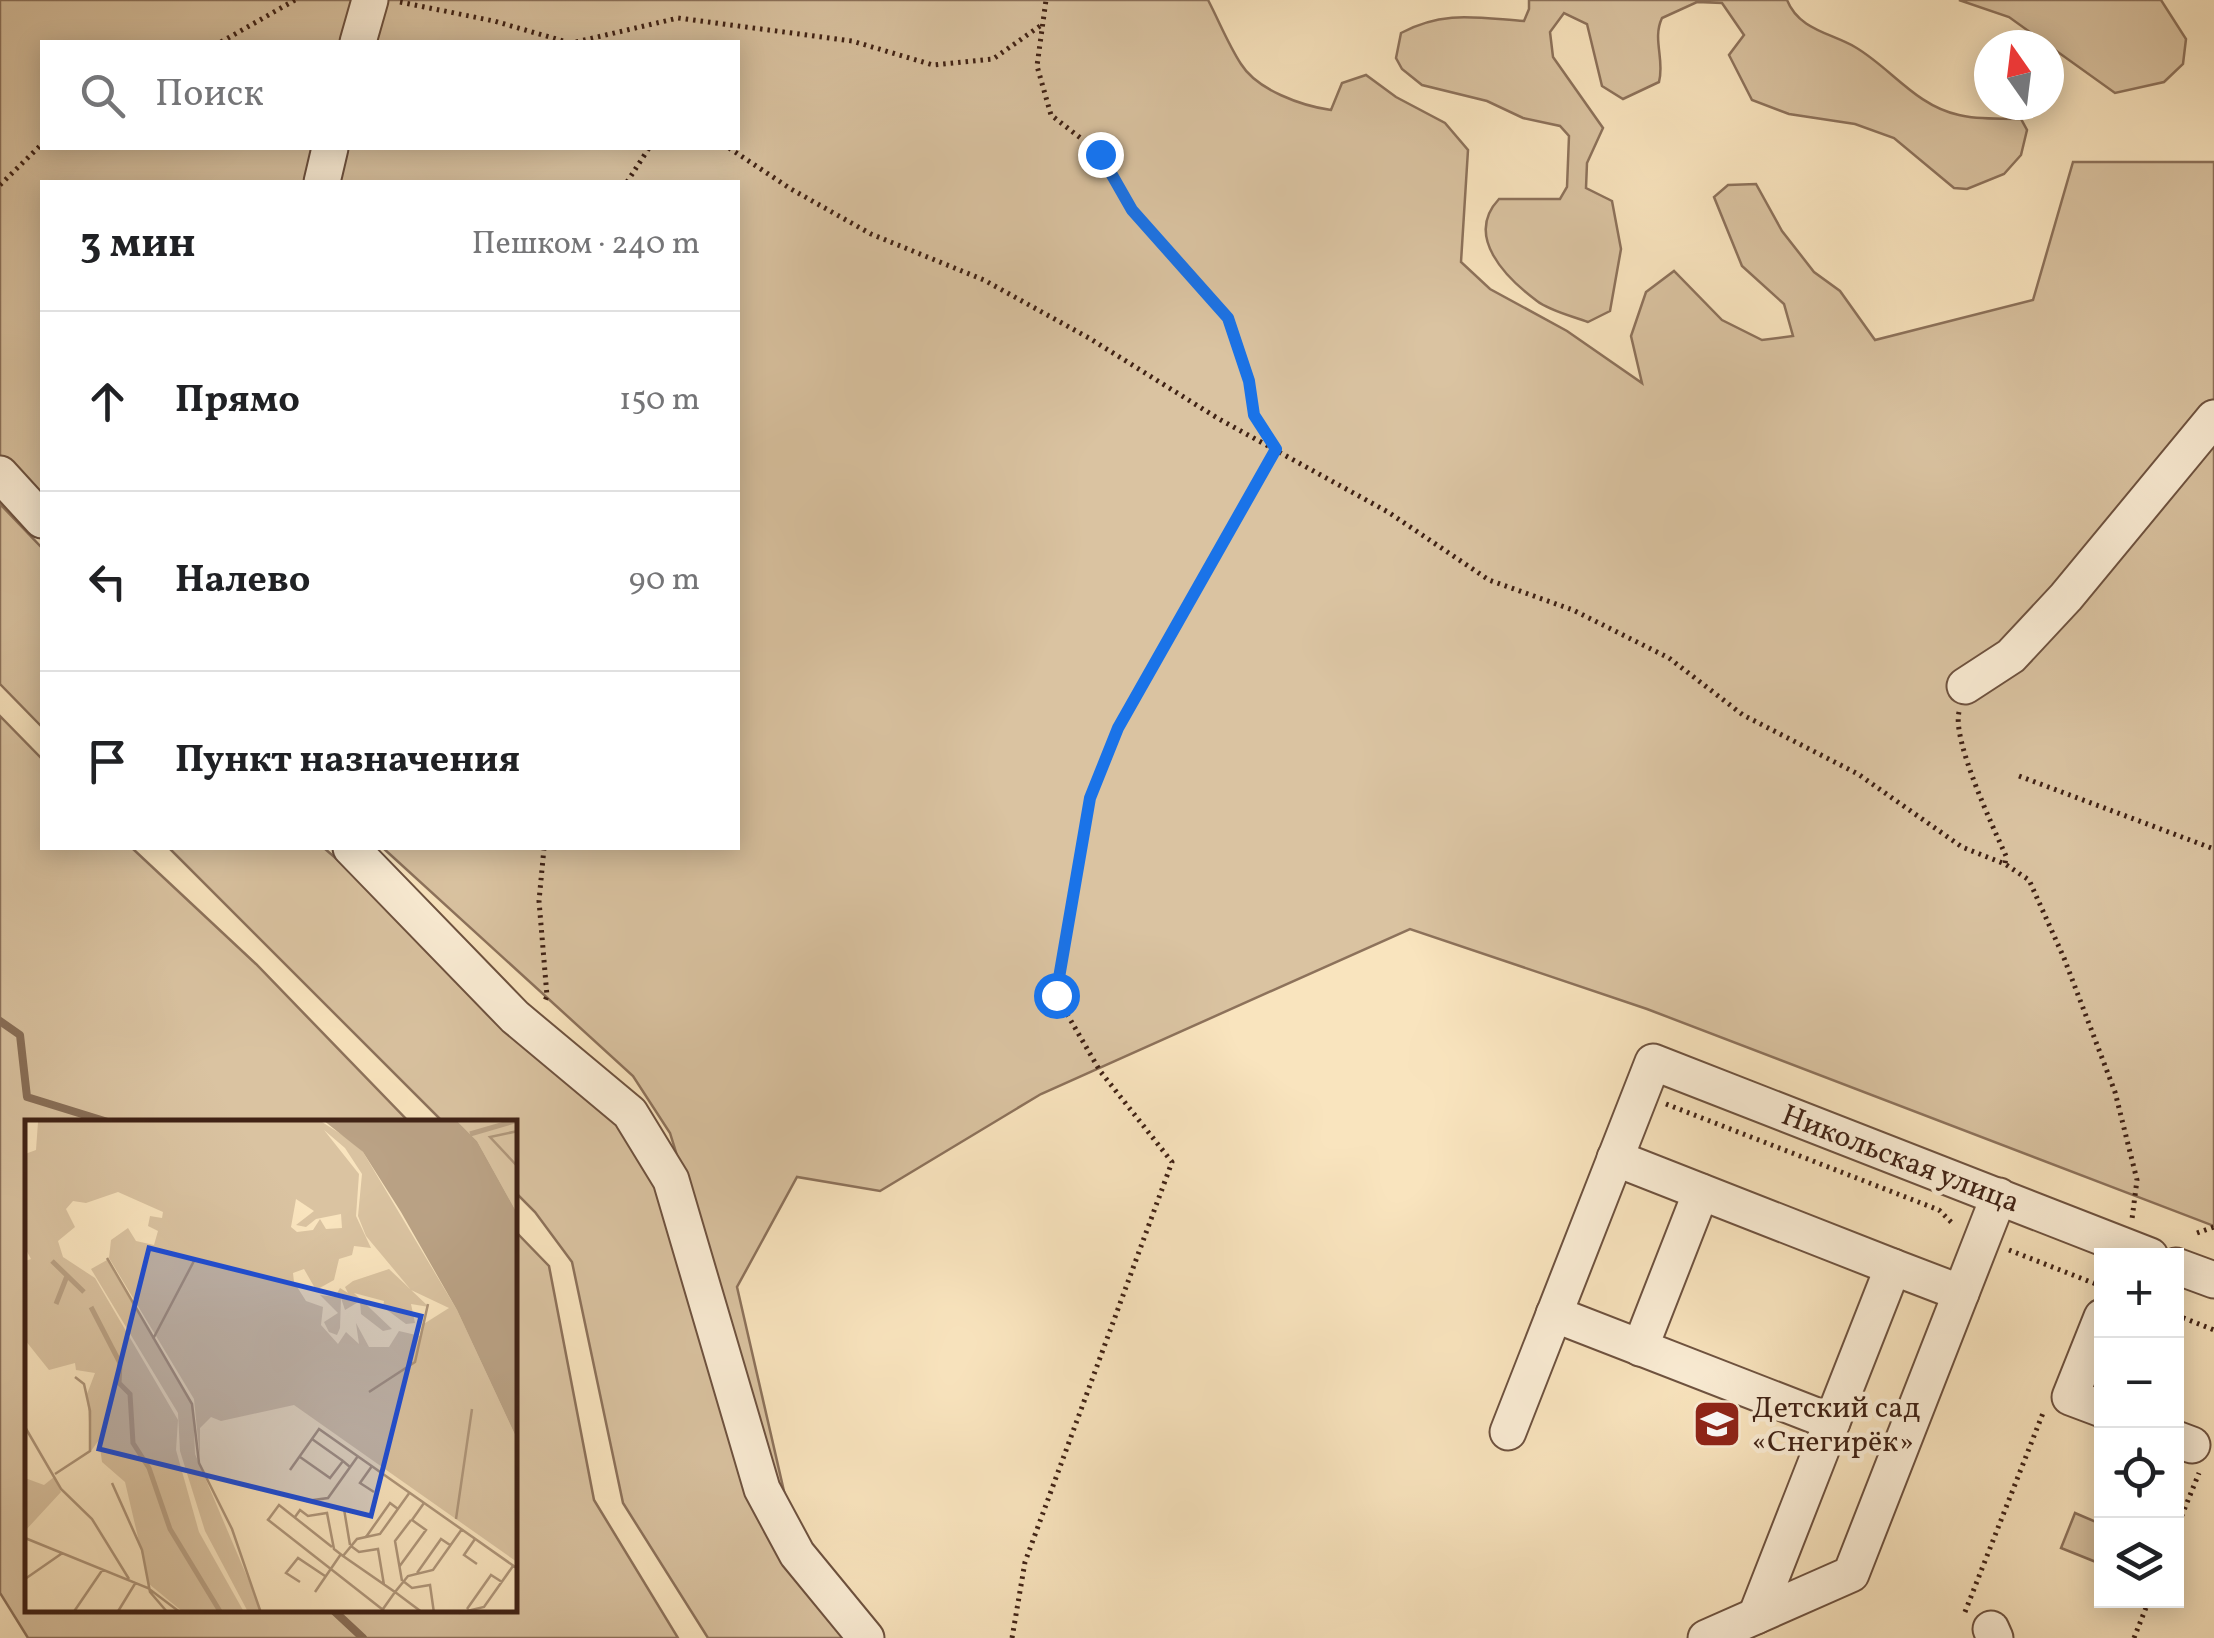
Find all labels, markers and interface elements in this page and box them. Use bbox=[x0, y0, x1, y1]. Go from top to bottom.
north arrow bbox=[1974, 30, 2064, 120]
search box bbox=[40, 40, 740, 150]
icon: search bbox=[75, 68, 130, 123]
text: Поиск bbox=[155, 69, 264, 122]
route end bbox=[1078, 132, 1124, 178]
text: 3 мин bbox=[80, 216, 196, 275]
text: Пешком · 240 m bbox=[472, 223, 700, 267]
icon: ahead bbox=[80, 374, 135, 429]
text: Прямо bbox=[175, 375, 300, 428]
text: 150 m bbox=[619, 379, 700, 423]
icon: left bbox=[80, 554, 135, 609]
text: Налево bbox=[175, 555, 311, 608]
text: 90 m bbox=[629, 559, 700, 603]
icon: arrive bbox=[80, 734, 135, 789]
text: Пункт назначения bbox=[175, 735, 520, 788]
route start bbox=[1034, 973, 1080, 1019]
street label: Никольская улица bbox=[1775, 1095, 2025, 1225]
inset map bbox=[25, 1120, 518, 1613]
map controls bbox=[2094, 1248, 2184, 1608]
button: + bbox=[2094, 1248, 2184, 1338]
button: − bbox=[2094, 1338, 2184, 1428]
place label: Детский сад «Снегирёк» bbox=[1752, 1388, 1920, 1464]
school or university icon: Детский сад «Снегирёк» bbox=[1691, 1398, 1743, 1450]
button: locate bbox=[2094, 1428, 2184, 1518]
button: layers bbox=[2094, 1518, 2184, 1608]

